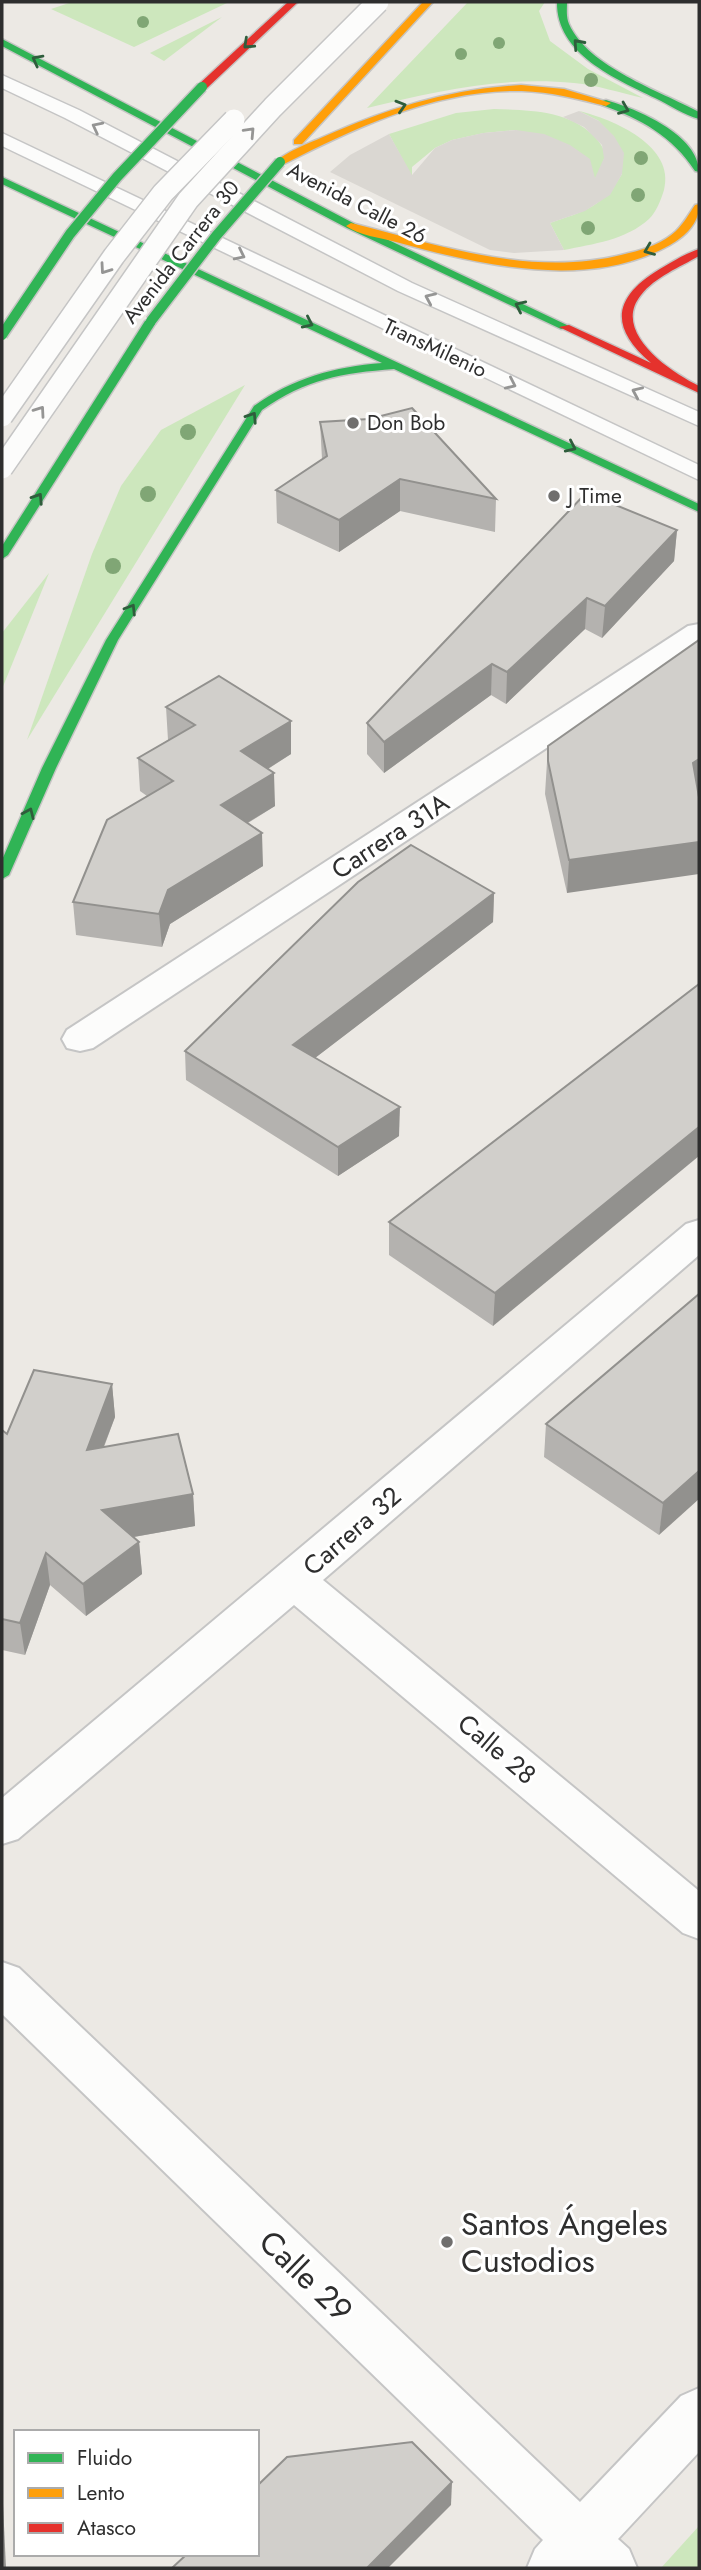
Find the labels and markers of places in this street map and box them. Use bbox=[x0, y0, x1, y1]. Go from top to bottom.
place label: Don Bob bbox=[367, 408, 445, 438]
marker: Don Bob bbox=[345, 415, 361, 431]
place label: J Time bbox=[565, 481, 622, 511]
marker: J Time bbox=[546, 488, 562, 504]
place label: Santos Ángeles Custodios bbox=[461, 2201, 668, 2284]
marker: Santos Ángeles Custodios bbox=[439, 2234, 455, 2250]

